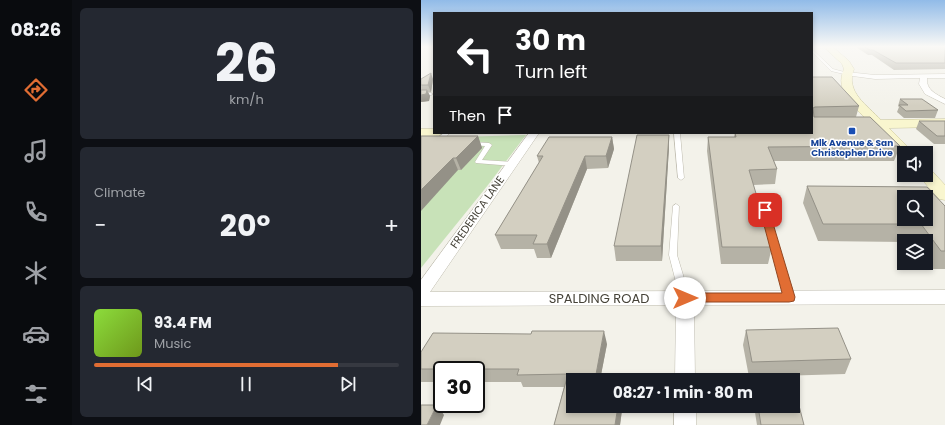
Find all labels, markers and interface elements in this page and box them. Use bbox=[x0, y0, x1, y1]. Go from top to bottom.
text: 08:26 bbox=[11, 17, 61, 42]
text: 30 m bbox=[515, 21, 586, 60]
text: 26 bbox=[215, 27, 278, 100]
icon: left bbox=[449, 28, 501, 80]
text: Turn left bbox=[515, 59, 587, 84]
icon: directions bbox=[22, 76, 50, 104]
text: km/h bbox=[229, 90, 264, 109]
icon: arrive bbox=[494, 104, 516, 126]
text: Then bbox=[449, 105, 486, 126]
marker: Mlk Avenue & San Christopher Drive bbox=[847, 126, 857, 136]
icon: music bbox=[22, 137, 50, 165]
place label: Mlk Avenue & San Christopher Drive bbox=[811, 137, 893, 159]
map controls bbox=[897, 146, 933, 270]
button: sound bbox=[897, 146, 933, 182]
street label: FREDERICA LANE bbox=[446, 173, 508, 251]
text: Climate bbox=[94, 183, 145, 202]
button: search bbox=[897, 190, 933, 226]
pin bbox=[748, 193, 782, 227]
icon: phone bbox=[22, 198, 50, 226]
icon: arrive bbox=[754, 199, 776, 221]
text: 20° bbox=[220, 204, 270, 247]
text: − bbox=[94, 210, 106, 241]
text: + bbox=[384, 210, 399, 241]
button: layers bbox=[897, 234, 933, 270]
icon: climate bbox=[22, 259, 50, 287]
position arrow bbox=[664, 277, 706, 319]
street label: SPALDING ROAD bbox=[549, 289, 649, 308]
text: 93.4 FM bbox=[154, 312, 212, 333]
icon: car bbox=[22, 320, 50, 348]
text: Music bbox=[154, 334, 191, 353]
speed limit sign: 30 bbox=[433, 361, 485, 413]
icon: previous bbox=[134, 373, 156, 395]
icon: pause bbox=[235, 373, 257, 395]
icon: next bbox=[337, 373, 359, 395]
icon: filters bbox=[22, 380, 50, 408]
text: 08:27 · 1 min · 80 m bbox=[613, 382, 753, 403]

